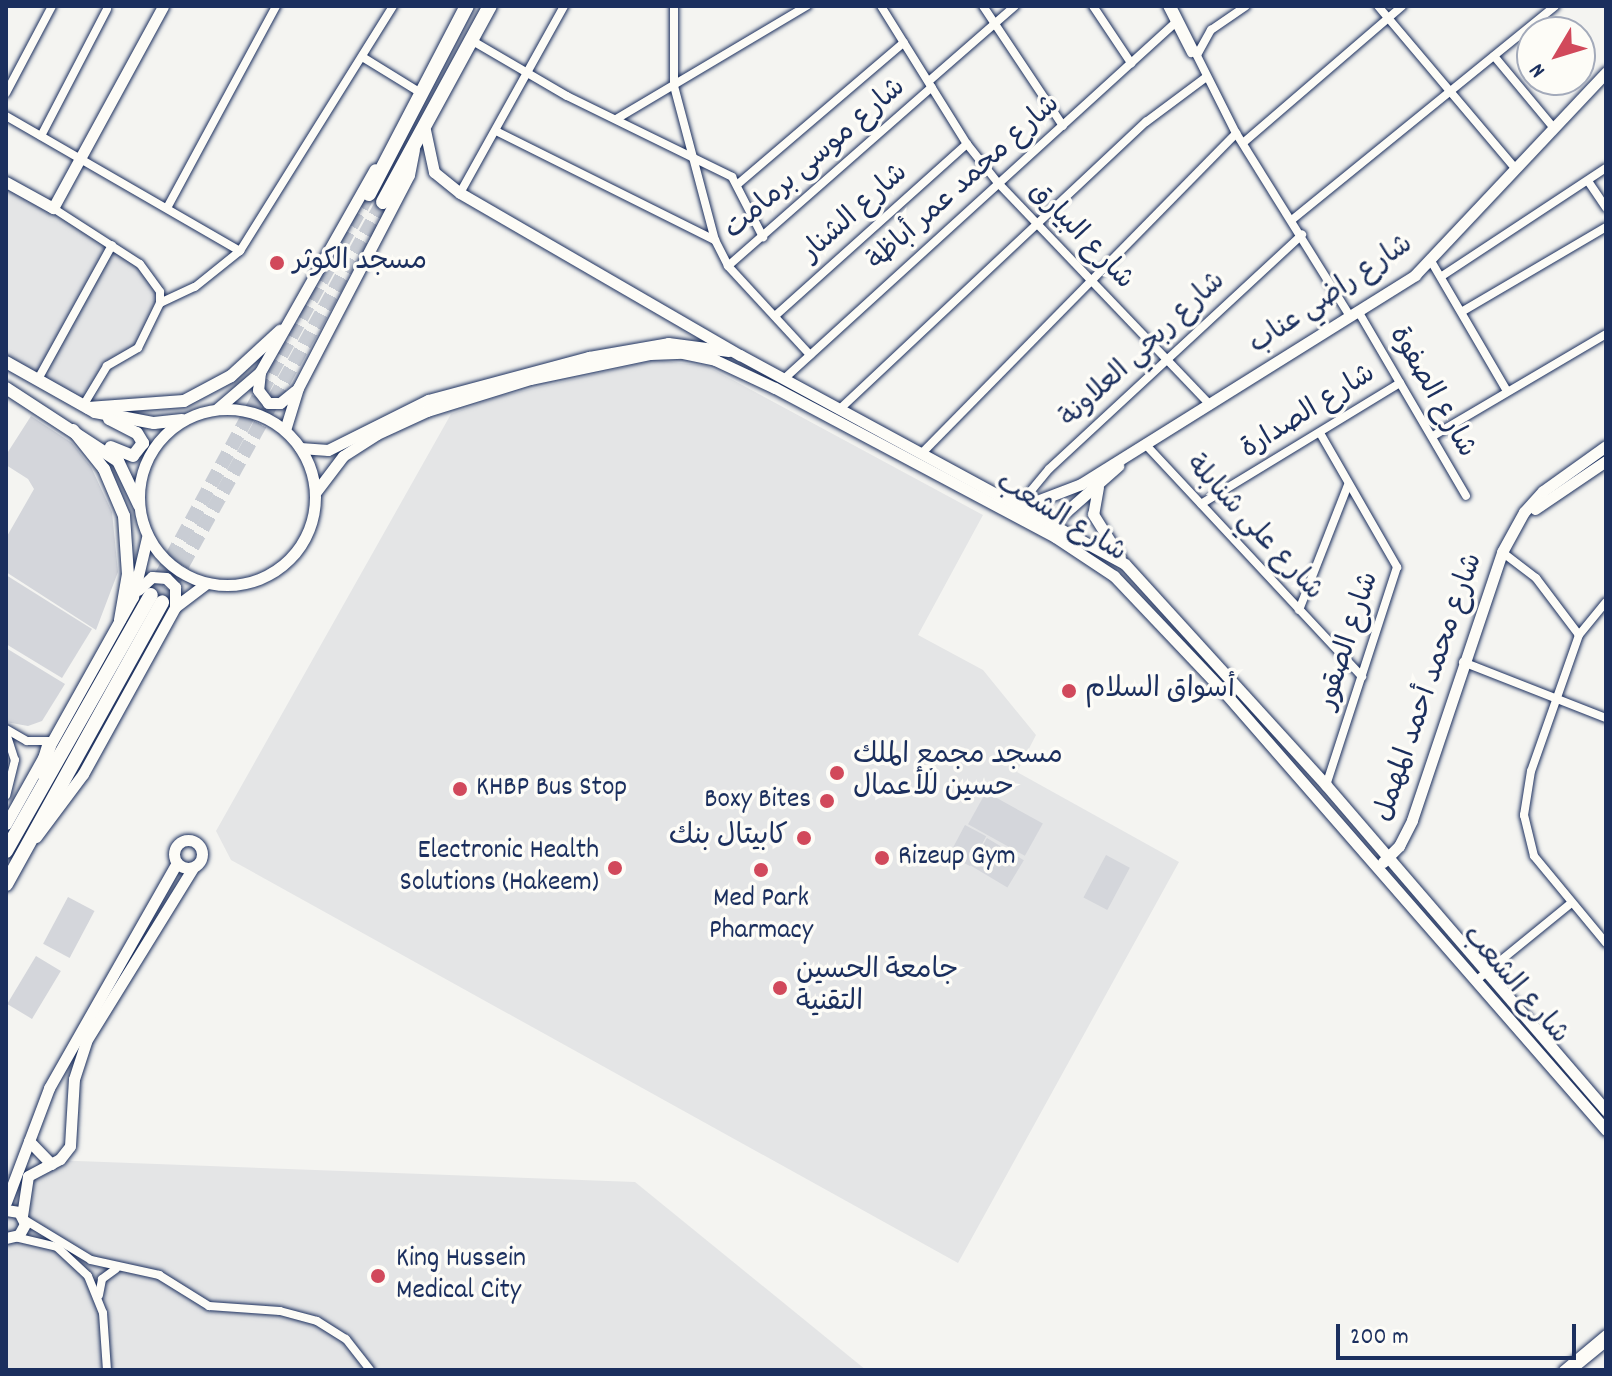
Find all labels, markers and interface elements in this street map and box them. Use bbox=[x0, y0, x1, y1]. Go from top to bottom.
north arrow bbox=[1516, 16, 1596, 96]
text: N bbox=[1523, 56, 1554, 84]
street label: شارع موسى برمامت bbox=[718, 72, 914, 248]
street label: شارع محمد عمر أباظة bbox=[862, 89, 1068, 279]
street label: شارع الشنار bbox=[796, 158, 916, 270]
street label: شارع البيارق bbox=[1020, 176, 1140, 298]
street label: شارع راضي عناب bbox=[1244, 229, 1420, 363]
place label: مسجد الكوثر bbox=[293, 246, 427, 280]
marker: مسجد الكوثر bbox=[268, 254, 286, 272]
street label: شارع ربحي العلاونة bbox=[1054, 266, 1234, 436]
street label: شارع الصفوة bbox=[1380, 322, 1482, 464]
street label: شارع الصدارة bbox=[1235, 358, 1383, 468]
street label: شارع علي شنابلة bbox=[1177, 449, 1329, 609]
street label: شارع الشعب bbox=[989, 467, 1131, 571]
street label: شارع محمد أحمد المهمل bbox=[1368, 549, 1492, 827]
street label: شارع الصقور bbox=[1312, 568, 1388, 714]
place label: أسواق السلام bbox=[1085, 674, 1235, 708]
marker: أسواق السلام bbox=[1060, 682, 1078, 700]
place label: مسجد مجمع الملك حسين للأعمال bbox=[853, 740, 1063, 806]
marker: مسجد مجمع الملك حسين للأعمال bbox=[828, 764, 846, 782]
place label: KHBP Bus Stop bbox=[476, 772, 627, 806]
marker: KHBP Bus Stop bbox=[451, 780, 469, 798]
place label: Boxy Bites bbox=[704, 784, 811, 818]
marker: Boxy Bites bbox=[818, 792, 836, 810]
place label: كابيتال بنك bbox=[669, 821, 788, 855]
marker: كابيتال بنك bbox=[795, 829, 813, 847]
place label: Electronic Health Solutions (Hakeem) bbox=[400, 835, 599, 901]
place label: Rizeup Gym bbox=[898, 841, 1016, 875]
marker: Rizeup Gym bbox=[873, 849, 891, 867]
marker: Electronic Health Solutions (Hakeem) bbox=[606, 859, 624, 877]
marker: Med Park Pharmacy bbox=[752, 861, 770, 879]
place label: Med Park Pharmacy bbox=[709, 883, 813, 949]
street label: شارع الشعب bbox=[1453, 920, 1575, 1052]
place label: جامعة الحسين التقنية bbox=[796, 955, 958, 1021]
marker: جامعة الحسين التقنية bbox=[771, 979, 789, 997]
place label: King Hussein Medical City bbox=[396, 1243, 526, 1309]
marker: King Hussein Medical City bbox=[367, 1265, 389, 1287]
scale bar bbox=[1340, 1308, 1580, 1358]
text: 200 m bbox=[1350, 1321, 1409, 1355]

